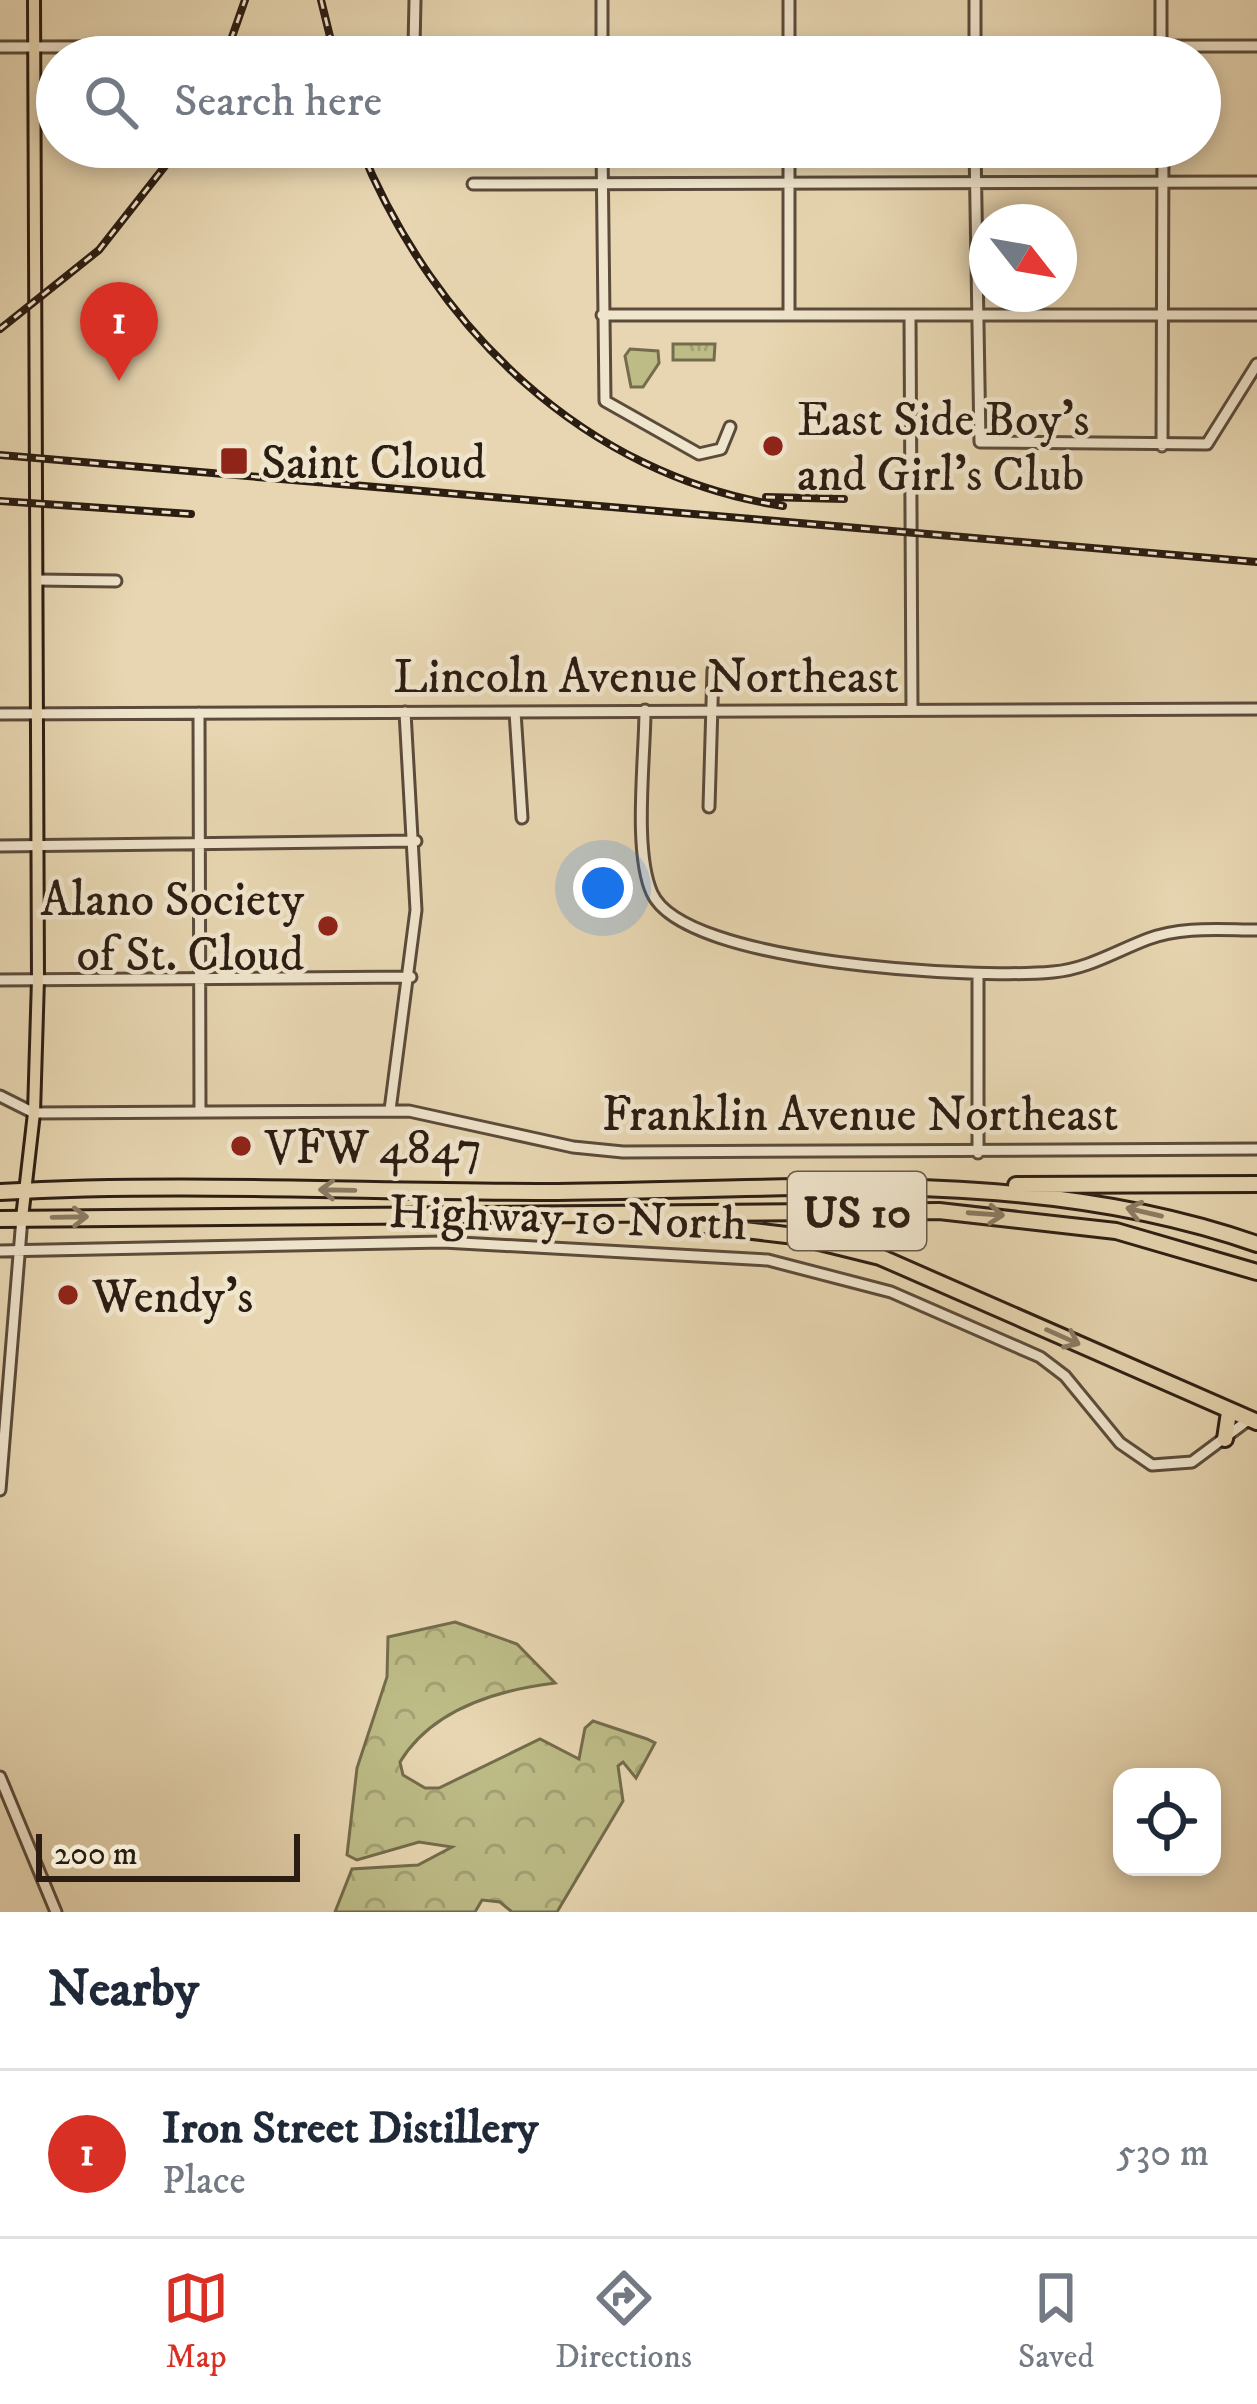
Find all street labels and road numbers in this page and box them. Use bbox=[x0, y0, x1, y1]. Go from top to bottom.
street label: Lincoln Avenue Northeast bbox=[393, 648, 899, 708]
street label: Franklin Avenue Northeast bbox=[602, 1086, 1118, 1146]
road number: US 10 bbox=[788, 1172, 926, 1250]
street label: Highway 10 North bbox=[388, 1183, 748, 1255]

